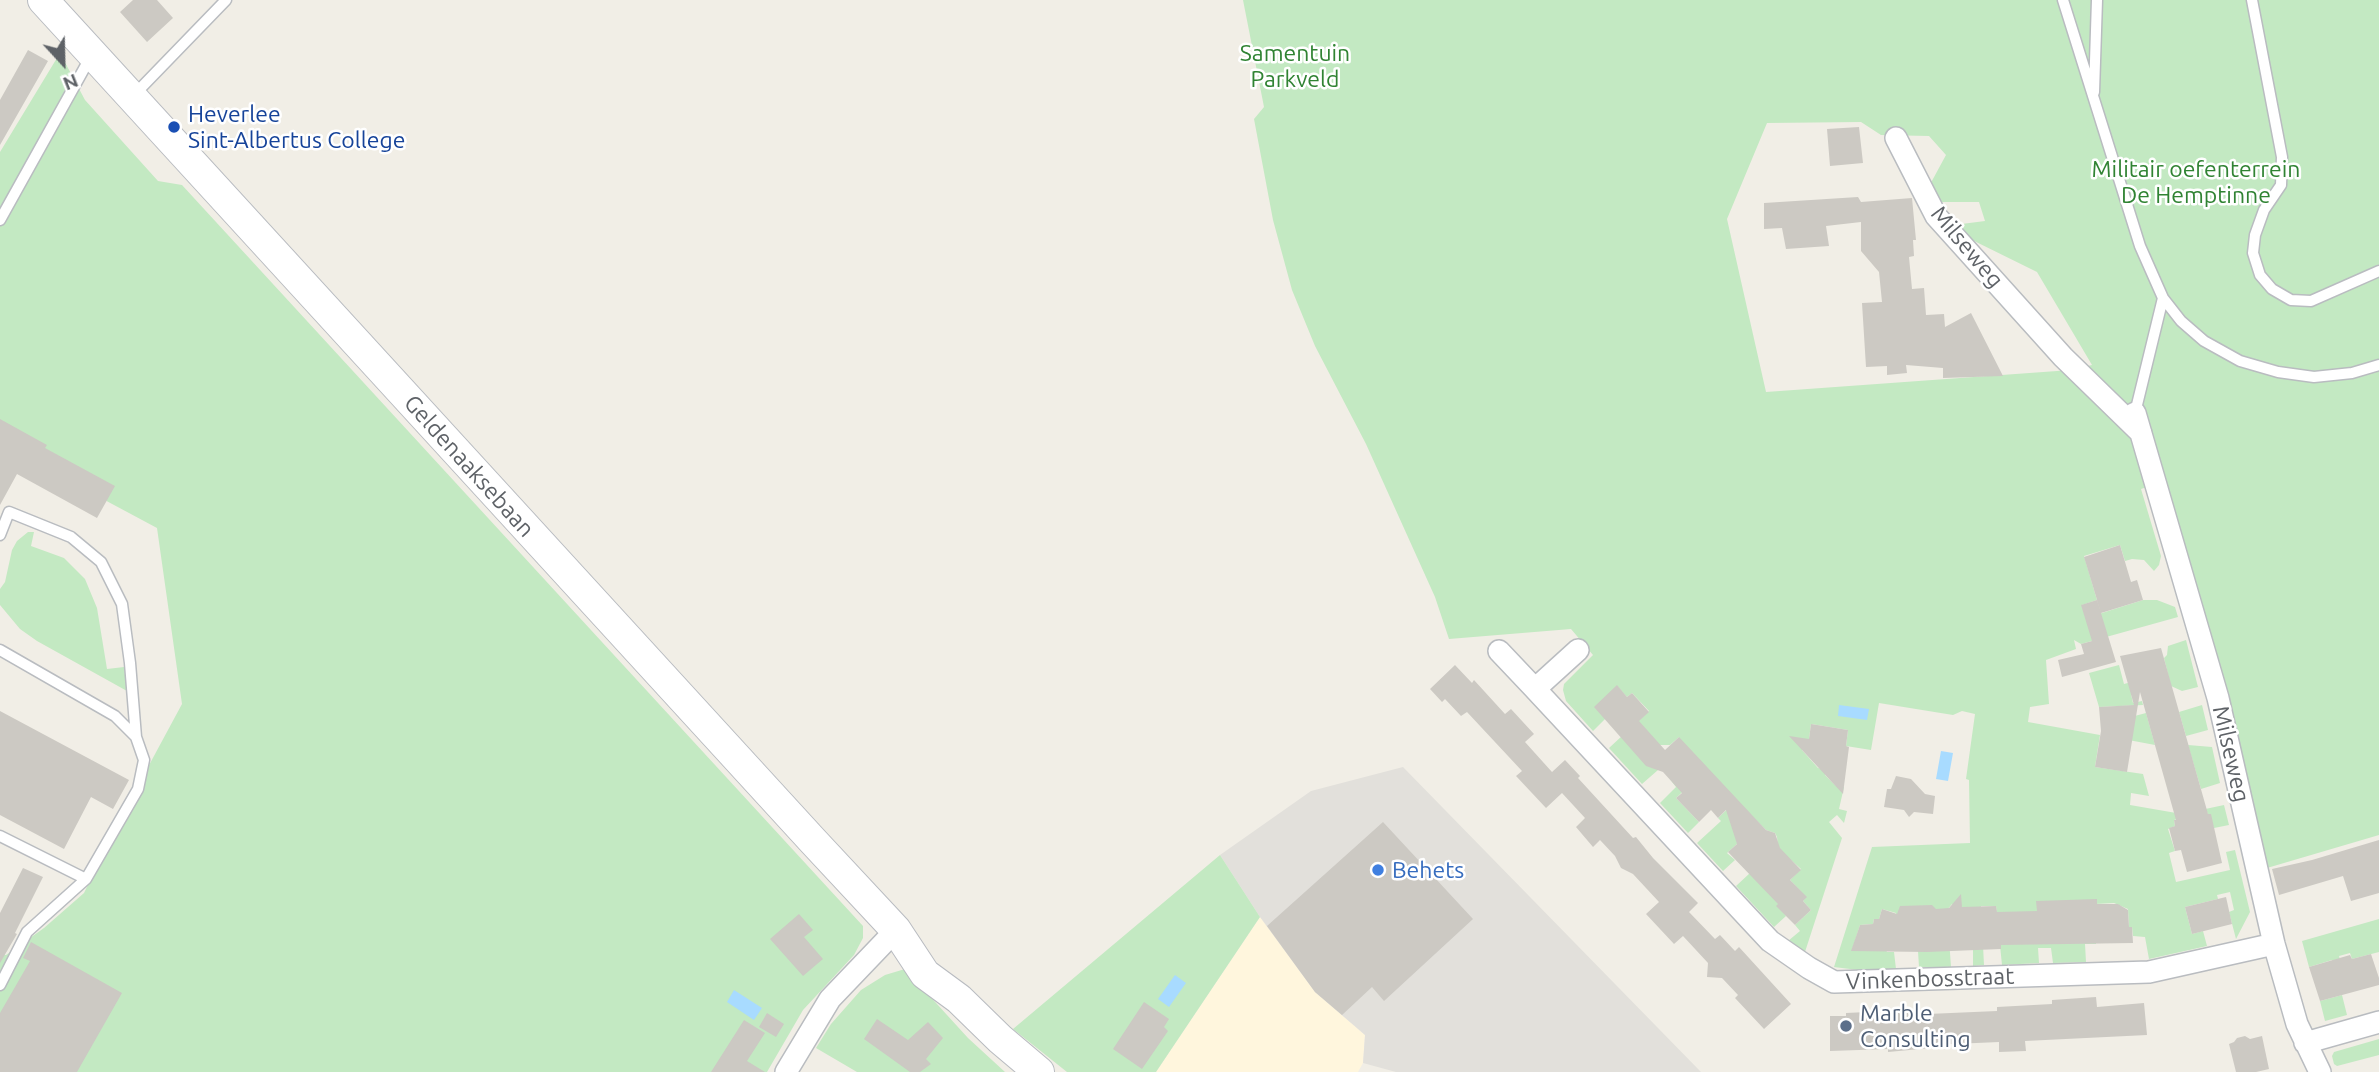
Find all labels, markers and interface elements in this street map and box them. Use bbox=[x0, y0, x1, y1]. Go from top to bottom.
north arrow bbox=[28, 28, 98, 98]
park label: Samentuin Parkveld bbox=[1240, 39, 1350, 93]
text: N bbox=[60, 70, 82, 95]
place label: Heverlee Sint-Albertus College bbox=[188, 100, 405, 154]
marker: Heverlee Sint-Albertus College bbox=[166, 119, 182, 135]
park label: Militair oefenterrein De Hemptinne bbox=[2092, 155, 2300, 209]
street label: Milseweg bbox=[1925, 201, 2009, 293]
street label: Geldenaaksebaan bbox=[398, 389, 540, 543]
street label: Milseweg bbox=[2207, 703, 2255, 805]
place label: Behets bbox=[1392, 856, 1464, 884]
marker: Behets bbox=[1370, 862, 1386, 878]
street label: Vinkenbosstraat bbox=[1845, 962, 2015, 996]
place label: Marble Consulting bbox=[1860, 999, 1971, 1053]
marker: Marble Consulting bbox=[1838, 1018, 1854, 1034]

